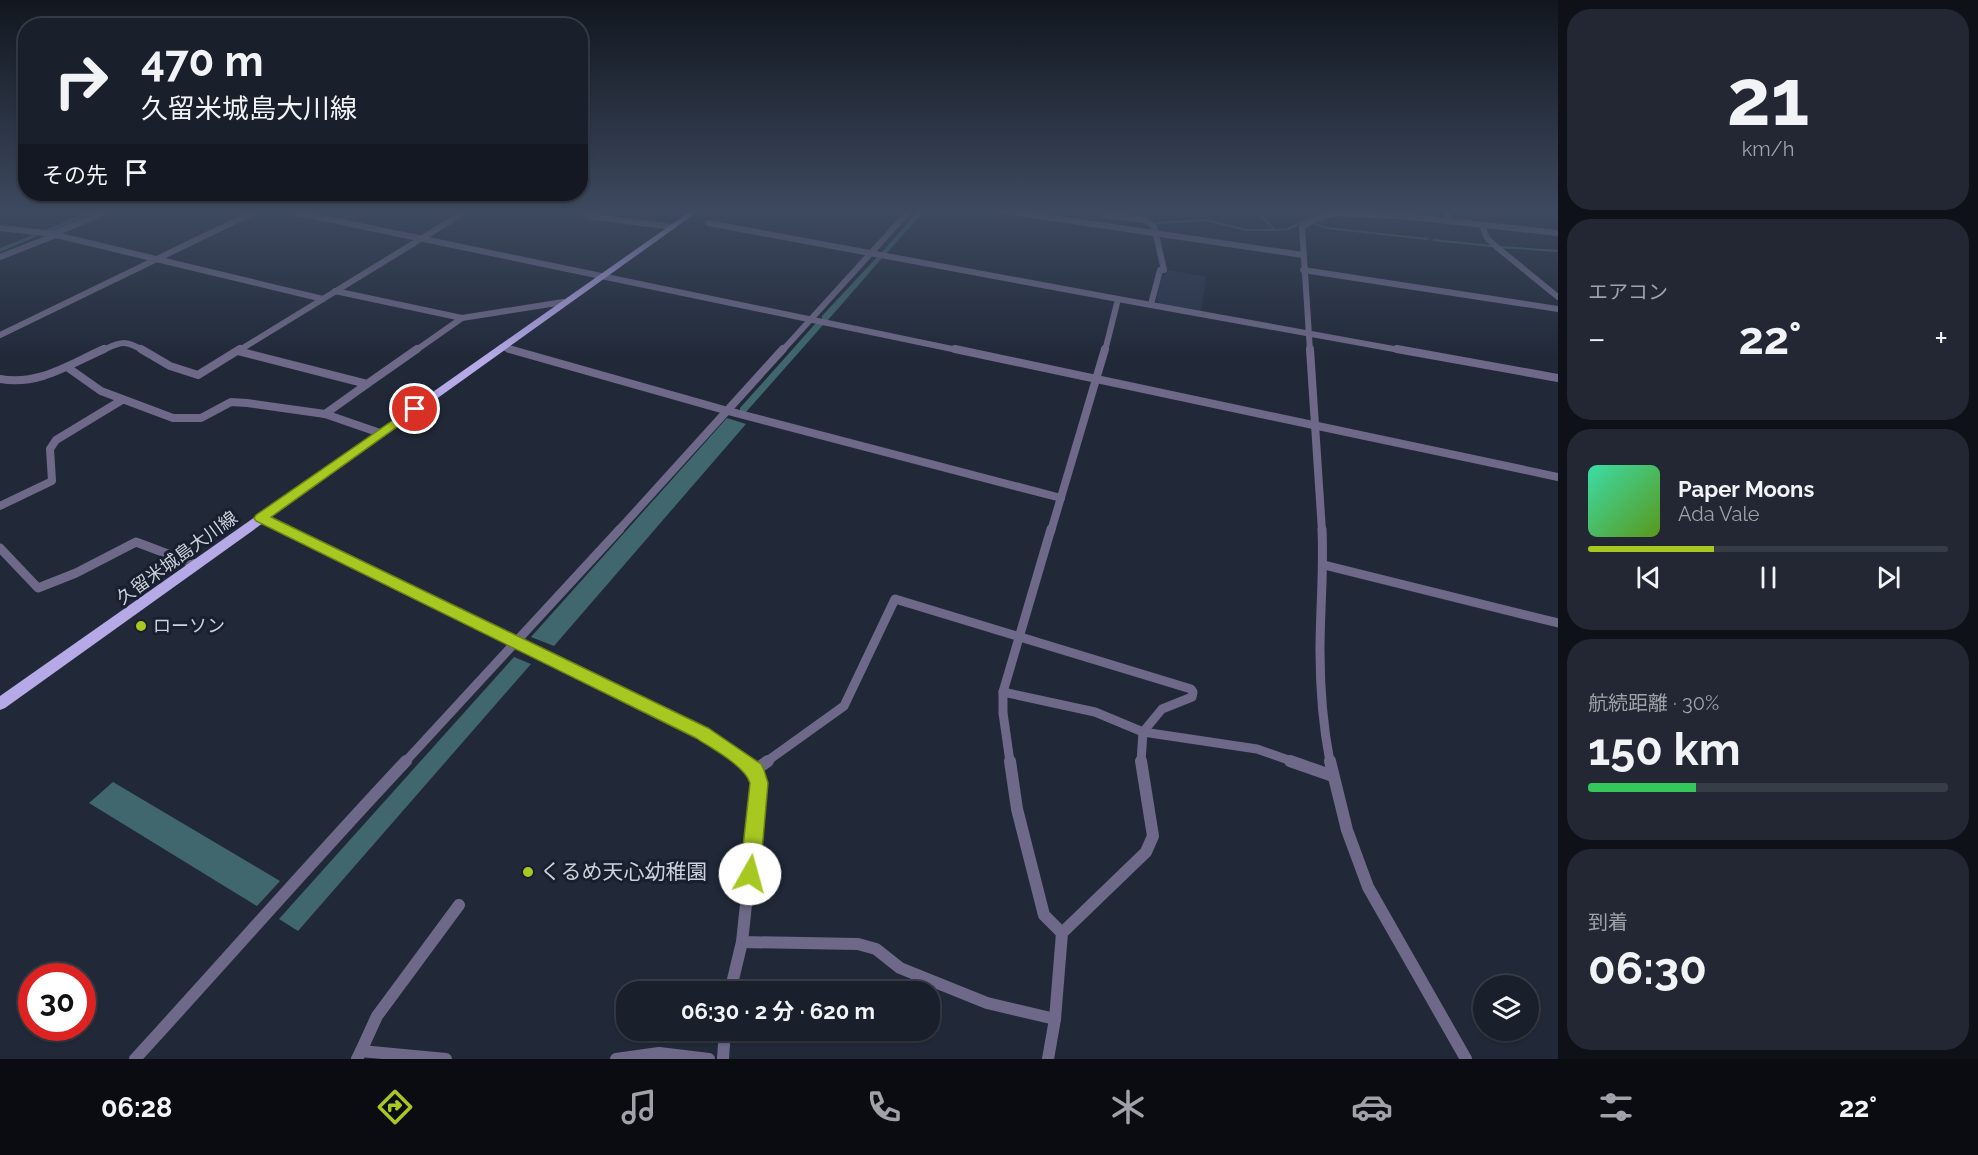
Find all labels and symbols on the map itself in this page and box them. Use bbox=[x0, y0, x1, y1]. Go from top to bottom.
pin bbox=[389, 383, 440, 434]
street label: 久留米城島大川線 bbox=[112, 507, 241, 608]
place label: ローソン bbox=[153, 615, 225, 636]
marker: ローソン bbox=[134, 619, 148, 633]
position arrow bbox=[718, 842, 782, 906]
place label: くるめ天心幼稚園 bbox=[540, 859, 708, 884]
marker: くるめ天心幼稚園 bbox=[521, 865, 535, 879]
speed limit sign: 30 bbox=[18, 963, 96, 1041]

